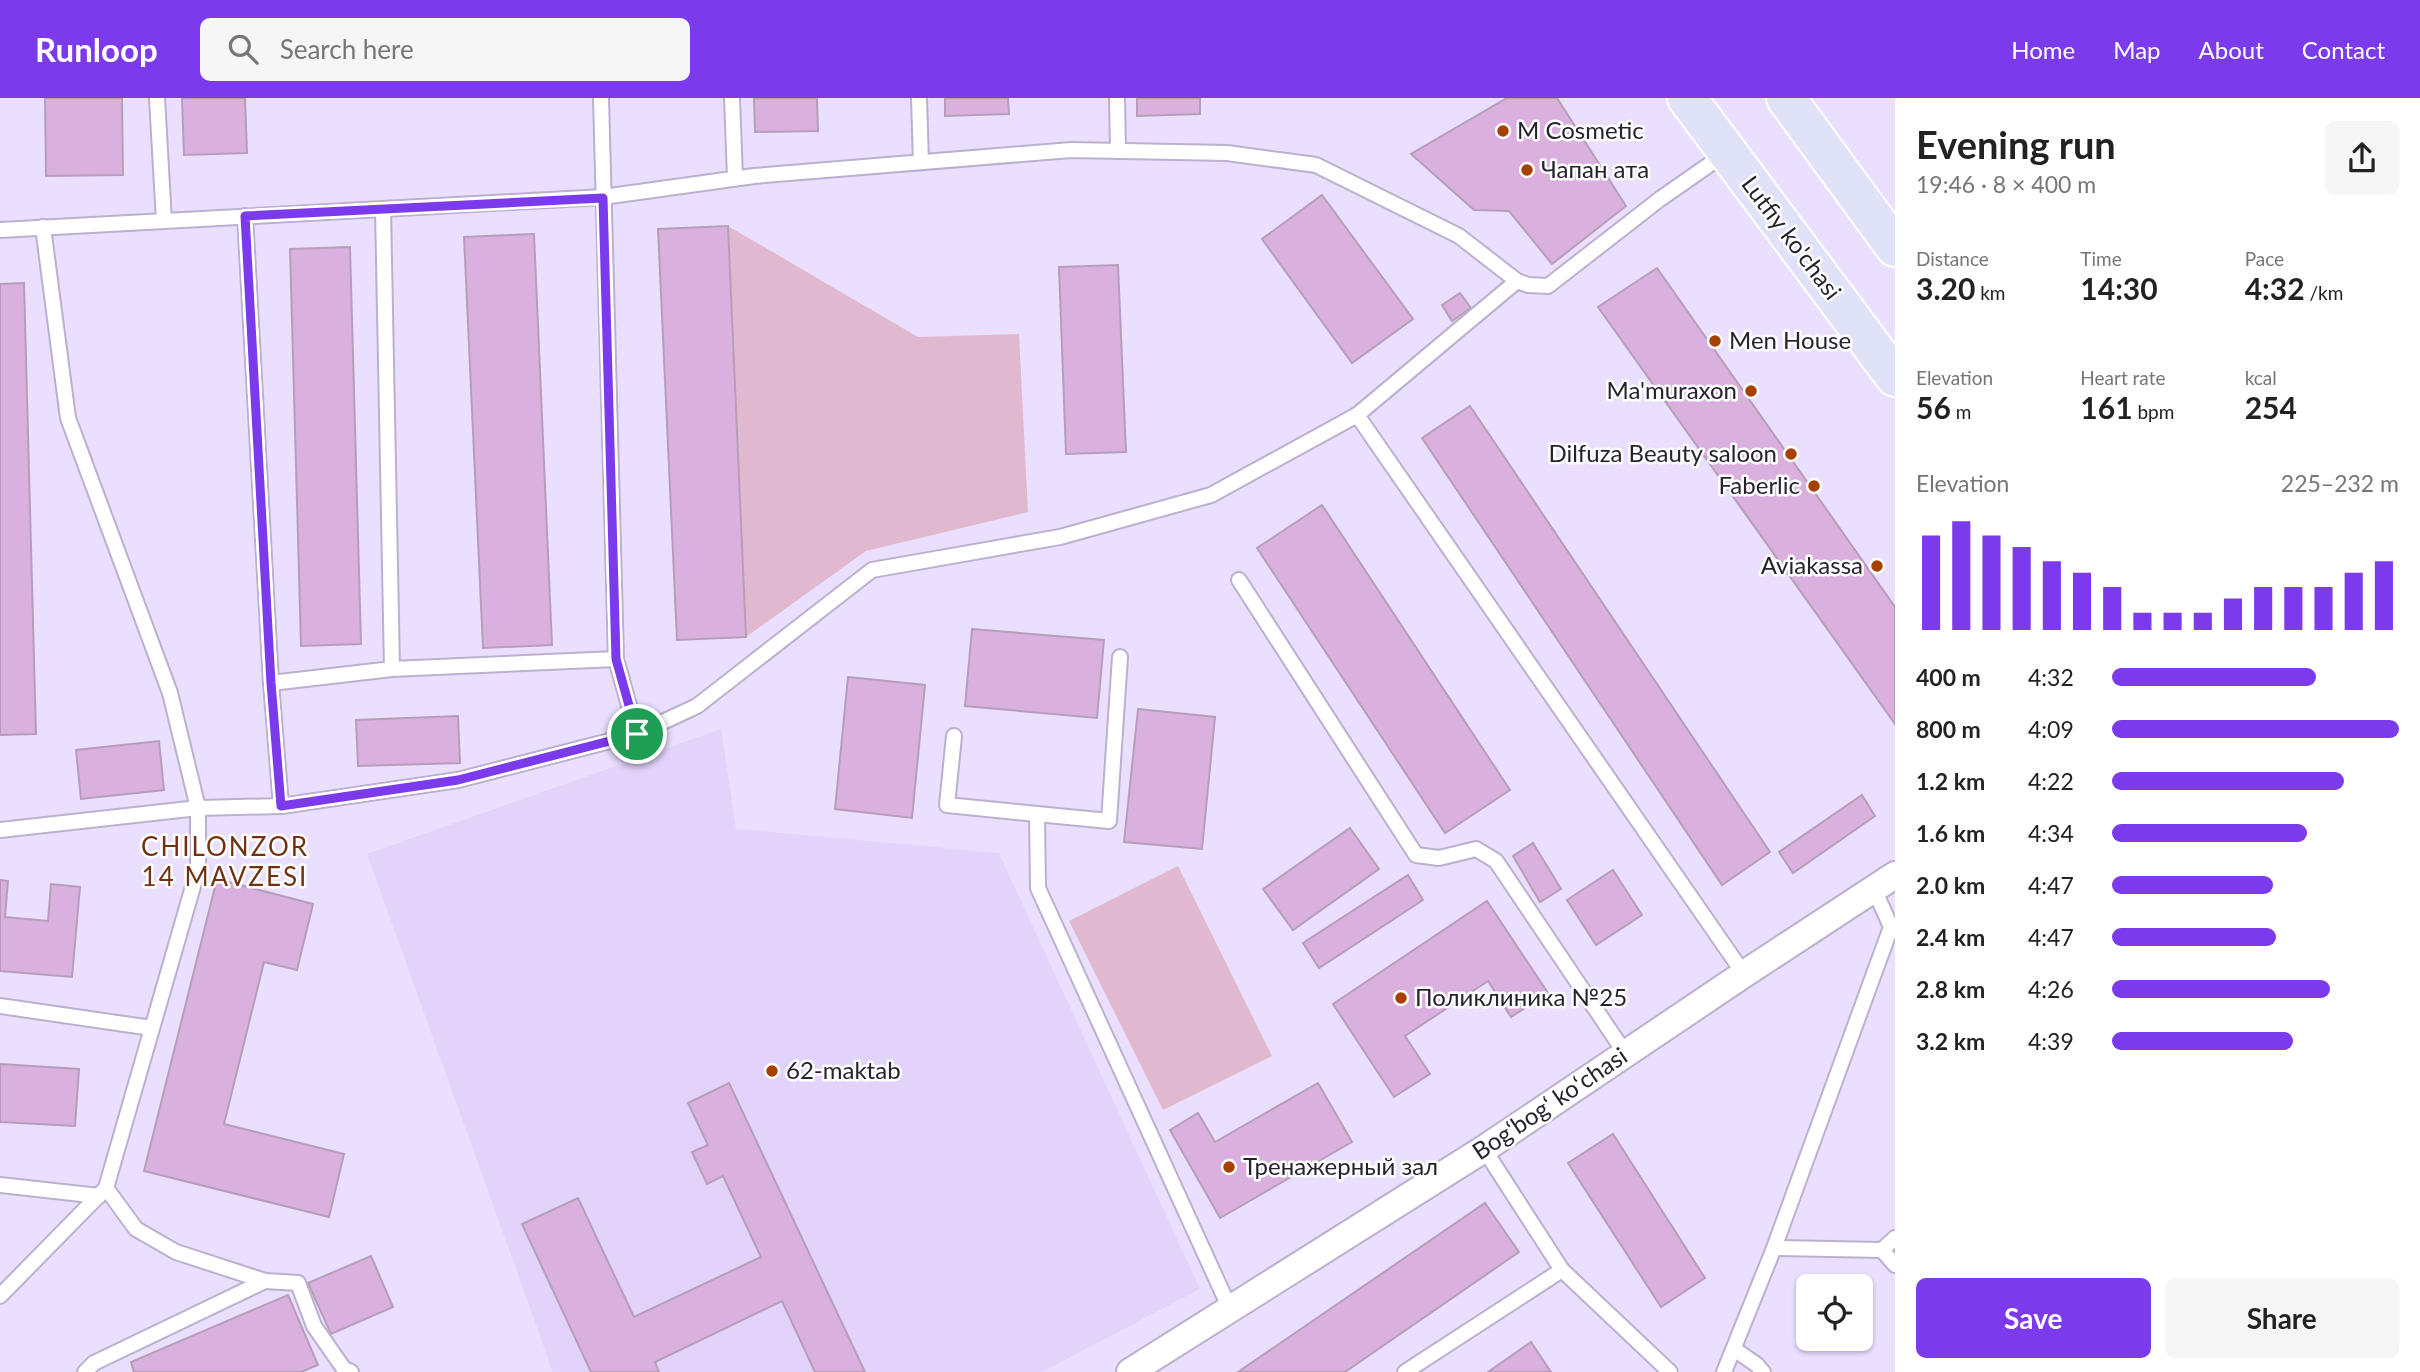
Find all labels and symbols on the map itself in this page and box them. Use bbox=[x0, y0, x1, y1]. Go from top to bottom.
place label: M Cosmetic bbox=[1517, 115, 1644, 144]
marker: M Cosmetic bbox=[1495, 123, 1511, 139]
place label: Чапан ата bbox=[1541, 154, 1649, 183]
marker: Чапан ата bbox=[1519, 162, 1535, 178]
street label: Lutfiy ko'chasi bbox=[1736, 170, 1848, 305]
place label: Men House bbox=[1729, 325, 1851, 354]
marker: Men House bbox=[1707, 333, 1723, 349]
place label: Ma'muraxon bbox=[1607, 375, 1737, 404]
marker: Ma'muraxon bbox=[1743, 383, 1759, 399]
place label: Dilfuza Beauty saloon bbox=[1548, 438, 1777, 467]
marker: Dilfuza Beauty saloon bbox=[1783, 446, 1799, 462]
place label: Faberlic bbox=[1718, 470, 1800, 499]
marker: Faberlic bbox=[1806, 478, 1822, 494]
place label: Aviakassa bbox=[1761, 550, 1863, 579]
marker: Aviakassa bbox=[1869, 558, 1885, 574]
pin bbox=[607, 704, 667, 764]
district label: CHILONZOR 14 MAVZESI bbox=[141, 830, 309, 892]
place label: Поликлиника №25 bbox=[1415, 982, 1627, 1011]
marker: Поликлиника №25 bbox=[1393, 990, 1409, 1006]
street label: Bogʻbogʻ koʻchasi bbox=[1466, 1040, 1632, 1165]
place label: 62-maktab bbox=[786, 1055, 901, 1084]
marker: 62-maktab bbox=[764, 1063, 780, 1079]
place label: Тренажерный зал bbox=[1243, 1151, 1438, 1180]
marker: Тренажерный зал bbox=[1221, 1159, 1237, 1175]

